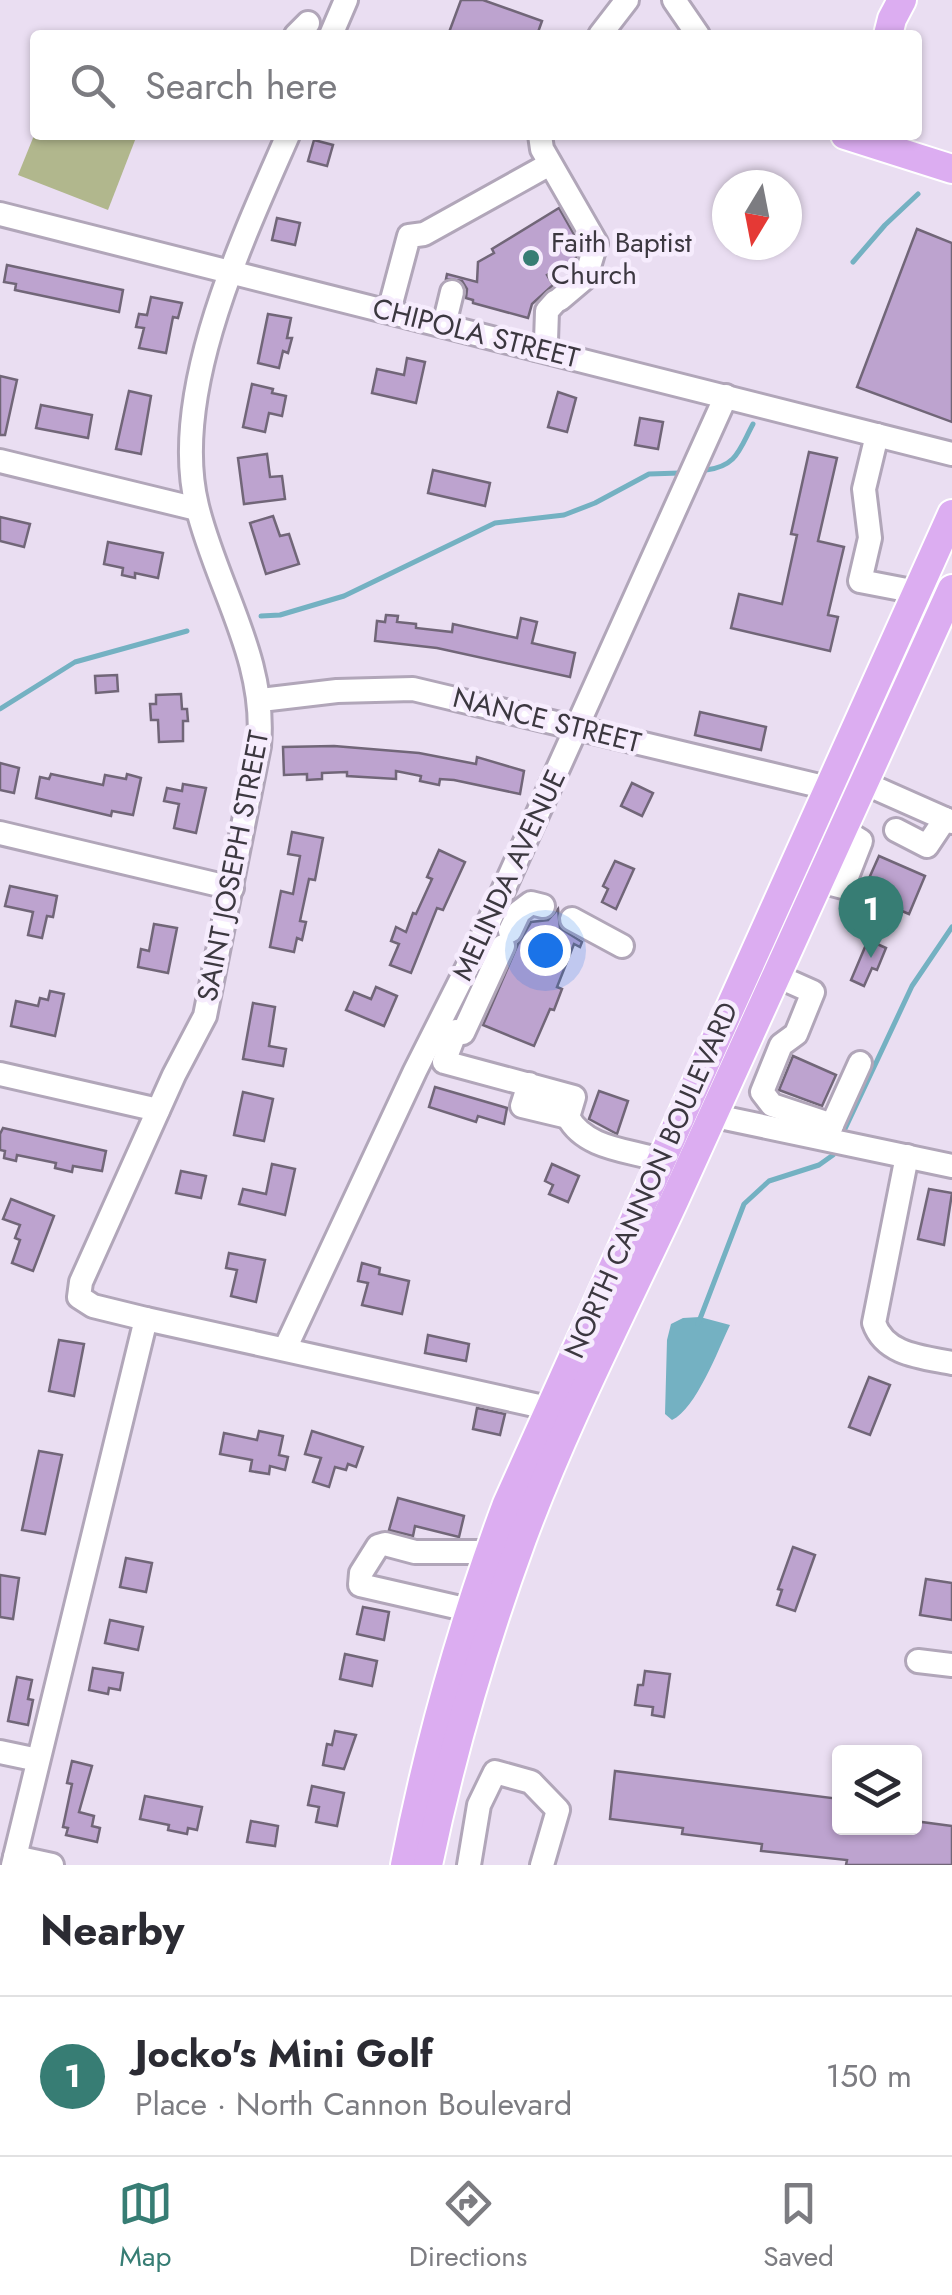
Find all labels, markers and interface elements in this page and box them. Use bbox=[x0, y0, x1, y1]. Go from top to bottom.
search box bbox=[30, 30, 922, 140]
icon: search bbox=[65, 58, 120, 113]
text: Search here bbox=[145, 58, 337, 113]
north arrow bbox=[712, 170, 802, 260]
place label: Faith Baptist Church bbox=[551, 222, 692, 295]
marker: Faith Baptist Church bbox=[520, 247, 542, 269]
street label: CHIPOLA STREET bbox=[368, 287, 584, 379]
street label: NANCE STREET bbox=[449, 677, 645, 763]
street label: SAINT JOSEPH STREET bbox=[187, 727, 279, 1005]
street label: MELINDA AVENUE bbox=[442, 763, 576, 987]
pin: 1 bbox=[838, 876, 904, 958]
your location bbox=[520, 925, 571, 976]
street label: NORTH CANNON BOULEVARD bbox=[554, 995, 748, 1365]
map controls bbox=[832, 1745, 922, 1835]
button: layers bbox=[832, 1745, 922, 1835]
text: Nearby bbox=[40, 1900, 184, 1961]
text: Jocko's Mini Golf bbox=[135, 2026, 433, 2081]
text: 1 bbox=[64, 2053, 81, 2099]
text: 150 m bbox=[826, 2053, 912, 2099]
text: Place · North Cannon Boulevard bbox=[135, 2081, 572, 2127]
tab: Map bbox=[118, 2176, 173, 2277]
tab: Directions bbox=[409, 2176, 527, 2277]
tab: Saved bbox=[763, 2176, 834, 2277]

